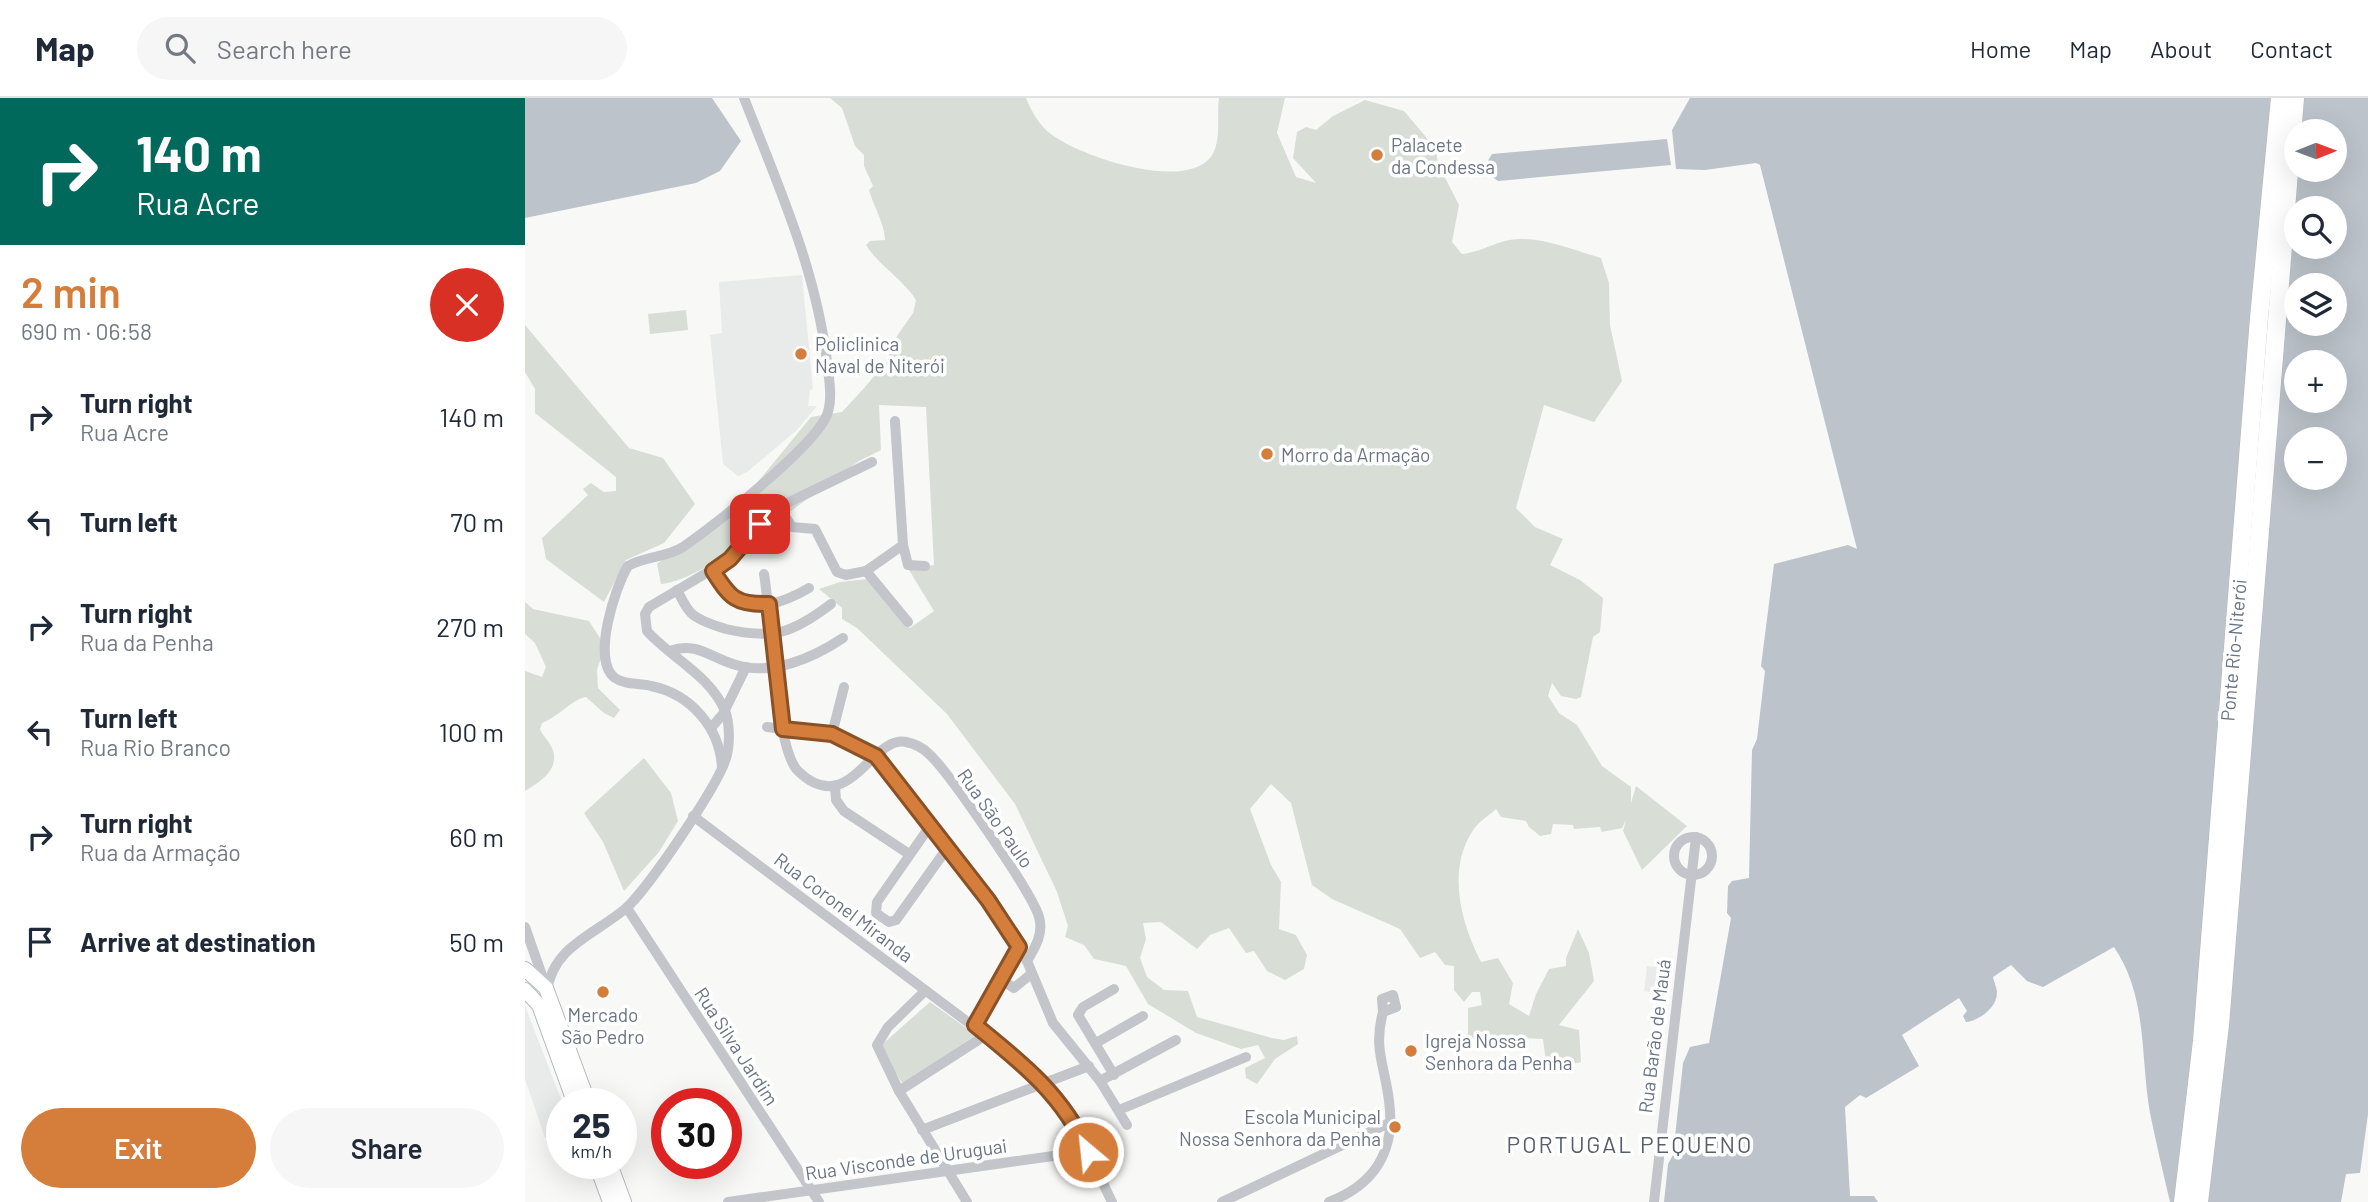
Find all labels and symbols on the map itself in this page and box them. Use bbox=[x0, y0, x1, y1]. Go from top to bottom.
north arrow bbox=[2284, 119, 2347, 182]
place label: Palacete da Condessa bbox=[1391, 133, 1495, 178]
marker: Palacete da Condessa bbox=[1369, 147, 1385, 163]
place label: Policlinica Naval de Niterói bbox=[815, 332, 945, 377]
marker: Policlinica Naval de Niterói bbox=[793, 346, 809, 362]
place label: Morro da Armação bbox=[1281, 443, 1430, 466]
marker: Morro da Armação bbox=[1259, 446, 1275, 462]
pin bbox=[730, 494, 790, 554]
street label: Ponte Rio-Niterói bbox=[2215, 578, 2251, 722]
street label: Rua São Paulo bbox=[953, 764, 1039, 872]
street label: Rua Coronel Miranda bbox=[770, 847, 918, 967]
street label: Rua Barão de Mauá bbox=[1633, 958, 1675, 1114]
street label: Rua Silva Jardim bbox=[690, 983, 784, 1109]
marker: Mercado São Pedro bbox=[595, 984, 611, 1000]
place label: Mercado São Pedro bbox=[561, 1003, 645, 1048]
place label: Igreja Nossa Senhora da Penha bbox=[1425, 1029, 1572, 1074]
marker: Igreja Nossa Senhora da Penha bbox=[1403, 1043, 1419, 1059]
speed limit sign: 30 bbox=[651, 1088, 742, 1179]
place label: Escola Municipal Nossa Senhora da Penha bbox=[1179, 1105, 1381, 1150]
position arrow bbox=[1051, 1115, 1125, 1189]
marker: Escola Municipal Nossa Senhora da Penha bbox=[1387, 1119, 1403, 1135]
district label: PORTUGAL PEQUENO bbox=[1507, 1130, 1753, 1158]
street label: Rua Visconde de Uruguai bbox=[804, 1133, 1008, 1185]

